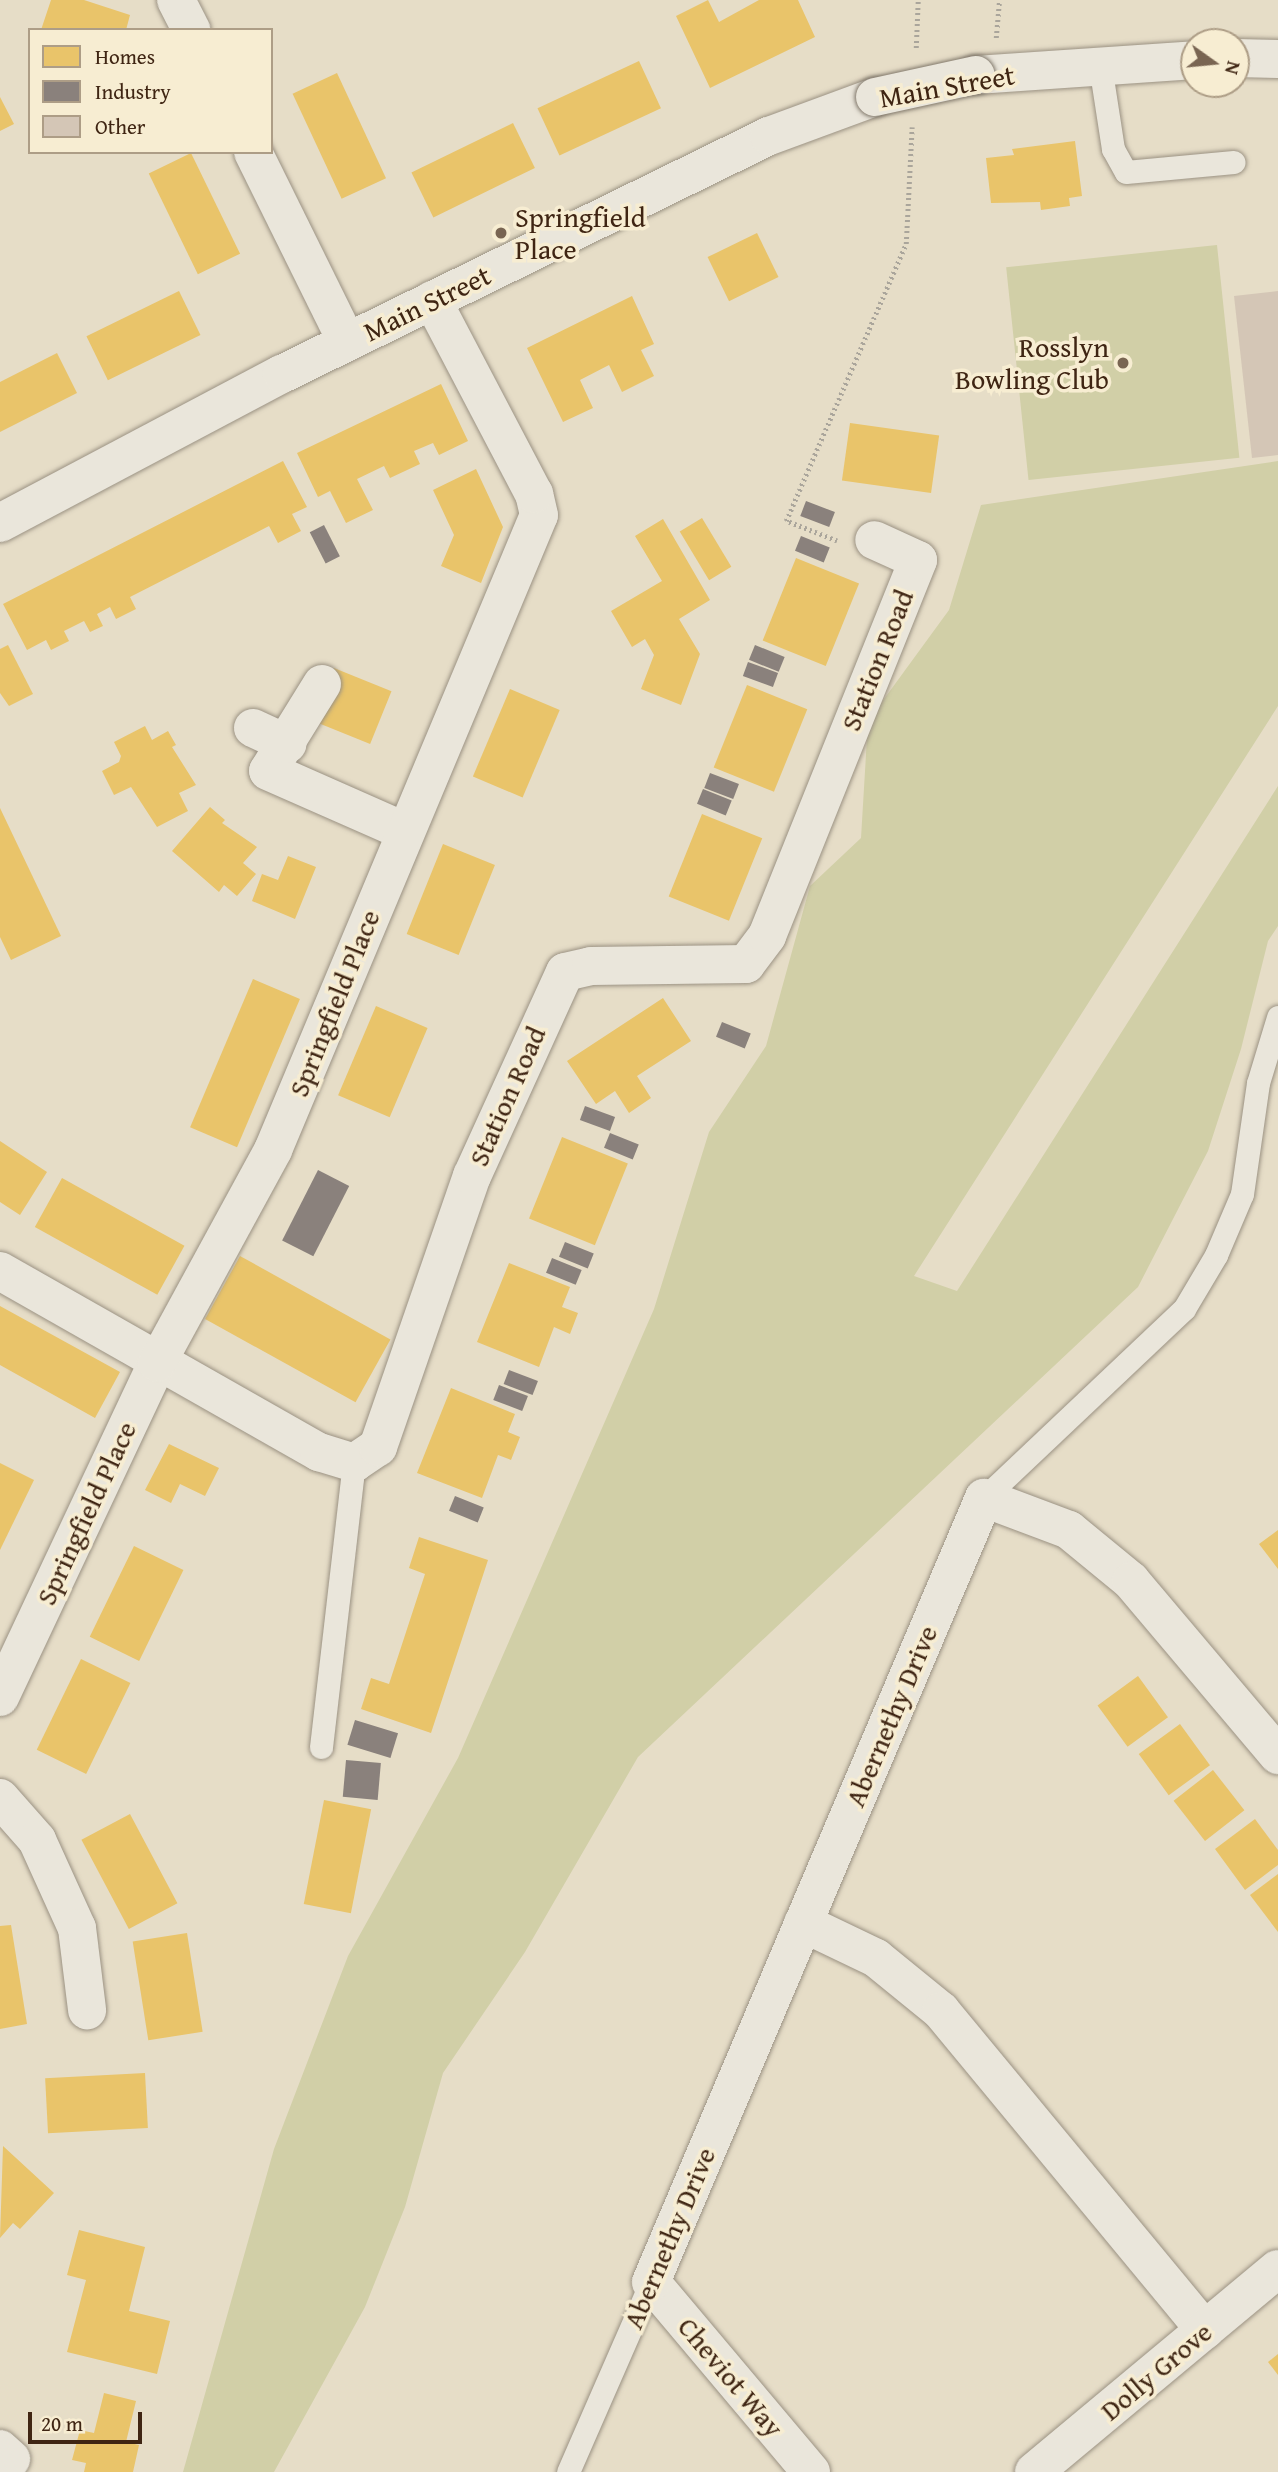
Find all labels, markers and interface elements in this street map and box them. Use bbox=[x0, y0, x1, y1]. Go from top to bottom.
legend bbox=[28, 28, 273, 154]
north arrow bbox=[1180, 28, 1250, 98]
text: Homes bbox=[95, 41, 155, 72]
street label: Main Street bbox=[877, 58, 1017, 114]
text: N bbox=[1218, 58, 1249, 78]
text: Industry bbox=[95, 76, 171, 107]
text: Other bbox=[95, 111, 145, 142]
place label: Springfield Place bbox=[515, 200, 646, 266]
marker: Springfield Place bbox=[493, 225, 509, 241]
street label: Main Street bbox=[358, 258, 496, 348]
place label: Rosslyn Bowling Club bbox=[955, 330, 1109, 396]
marker: Rosslyn Bowling Club bbox=[1115, 355, 1131, 371]
street label: Station Road bbox=[833, 584, 921, 736]
street label: Springfield Place bbox=[281, 905, 387, 1101]
street label: Station Road bbox=[461, 1021, 553, 1171]
street label: Springfield Place bbox=[29, 1416, 143, 1610]
street label: Abernethy Drive bbox=[838, 1620, 944, 1812]
street label: Abernethy Drive bbox=[616, 2142, 722, 2334]
street label: Cheviot Way bbox=[671, 2310, 791, 2444]
street label: Dolly Grove bbox=[1094, 2315, 1218, 2427]
scale bar bbox=[32, 2398, 145, 2442]
text: 20 m bbox=[41, 2408, 83, 2439]

